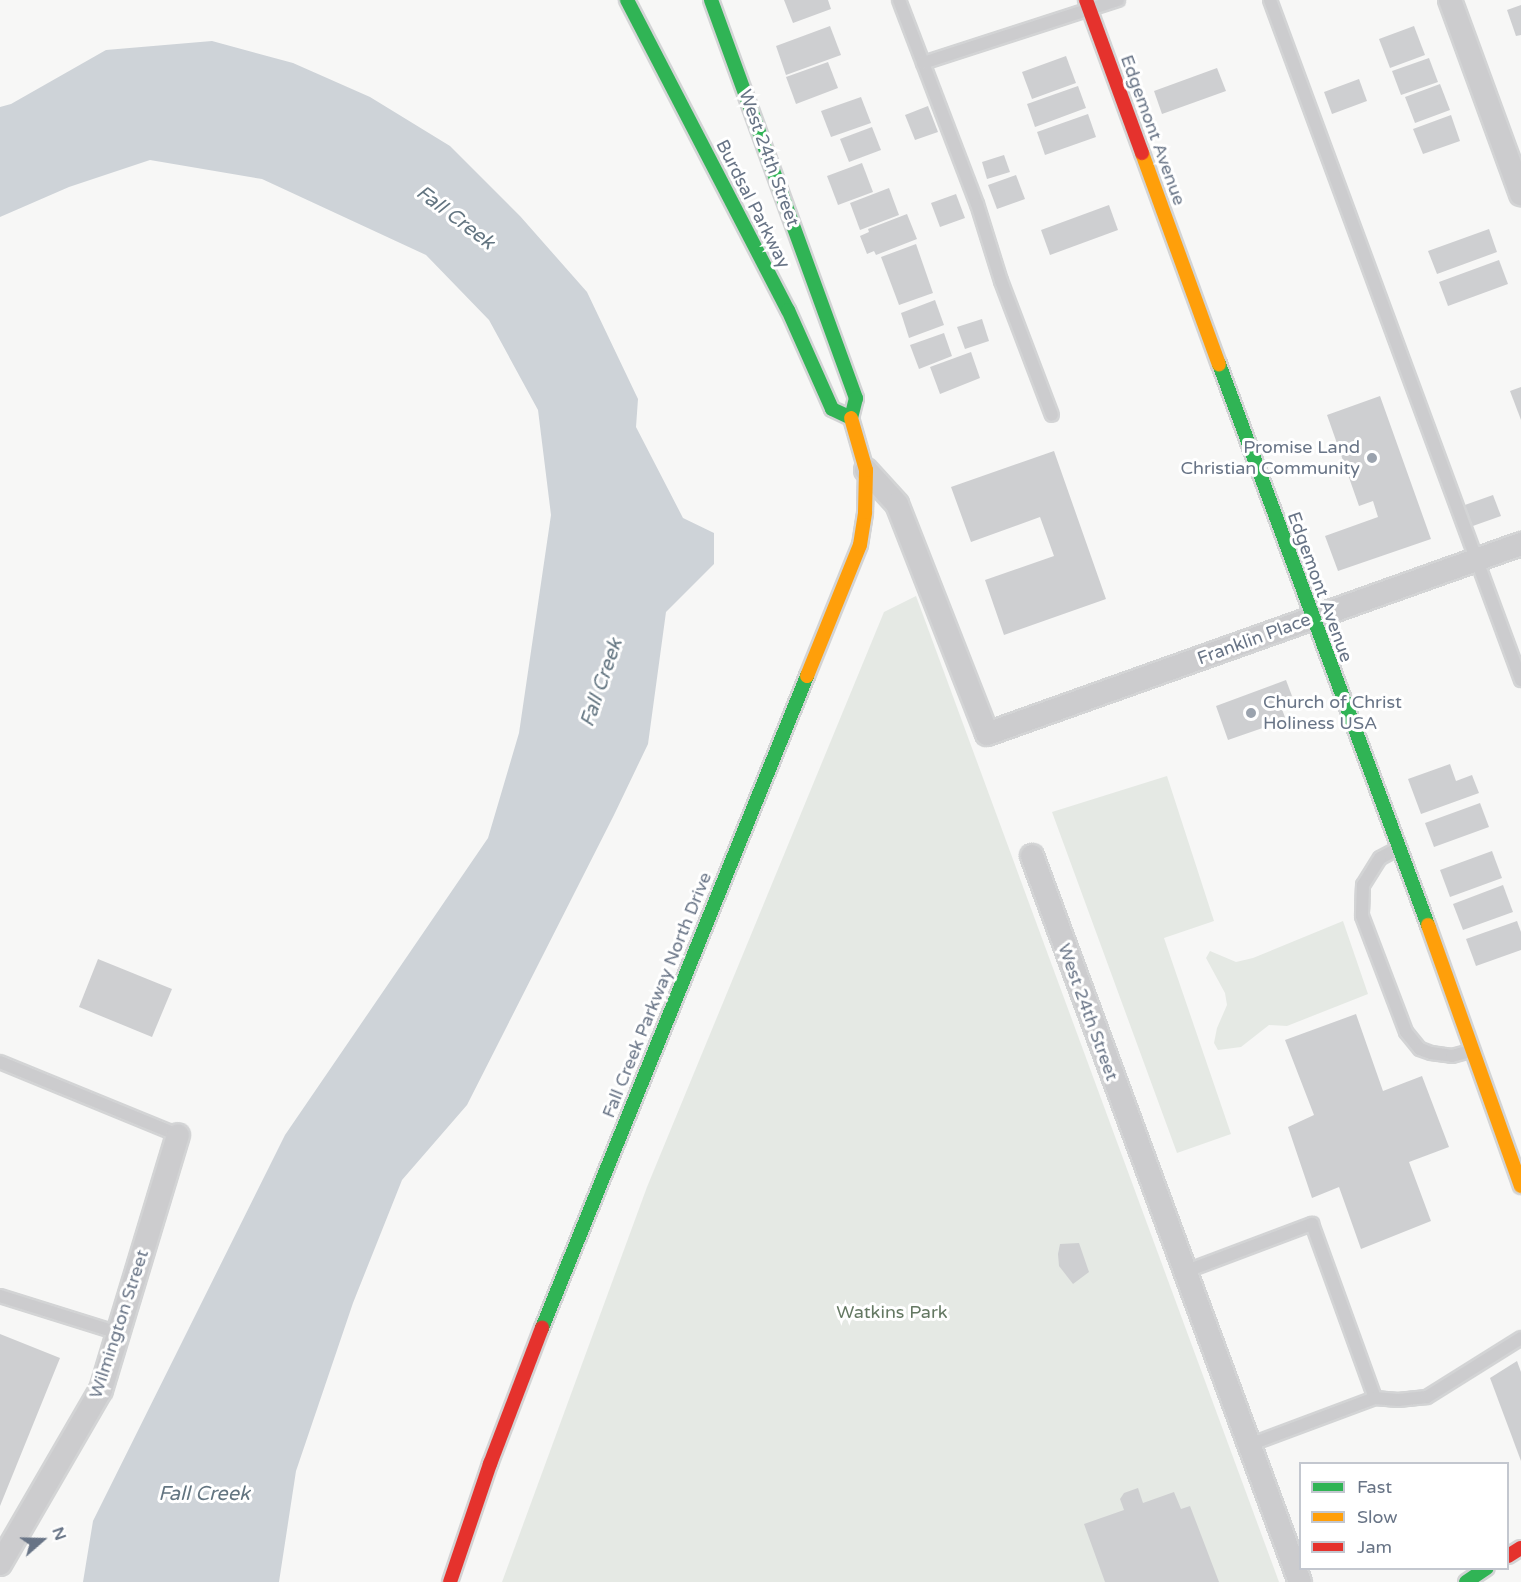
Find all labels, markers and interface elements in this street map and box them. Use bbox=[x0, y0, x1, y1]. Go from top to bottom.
street label: Edgemont Avenue bbox=[1116, 52, 1190, 208]
street label: West 24th Street bbox=[734, 87, 804, 229]
street label: Burdsal Parkway bbox=[711, 136, 795, 272]
water label: Fall Creek bbox=[411, 181, 499, 255]
place label: Promise Land Christian Community bbox=[1180, 437, 1360, 480]
marker: Promise Land Christian Community bbox=[1365, 451, 1379, 465]
street label: Edgemont Avenue bbox=[1283, 509, 1357, 665]
street label: Franklin Place bbox=[1194, 608, 1314, 670]
water label: Fall Creek bbox=[576, 636, 628, 730]
place label: Church of Christ Holiness USA bbox=[1263, 692, 1402, 734]
marker: Church of Christ Holiness USA bbox=[1244, 706, 1258, 720]
street label: Fall Creek Parkway North Drive bbox=[598, 869, 716, 1121]
street label: West 24th Street bbox=[1053, 941, 1123, 1083]
street label: Wilmington Street bbox=[85, 1247, 153, 1401]
park label: Watkins Park bbox=[836, 1301, 948, 1323]
legend bbox=[1299, 1462, 1509, 1570]
text: Fast bbox=[1357, 1476, 1392, 1498]
water label: Fall Creek bbox=[158, 1482, 250, 1506]
text: Slow bbox=[1357, 1506, 1398, 1528]
north arrow bbox=[12, 1510, 72, 1570]
text: N bbox=[47, 1524, 71, 1543]
text: Jam bbox=[1357, 1536, 1392, 1558]

